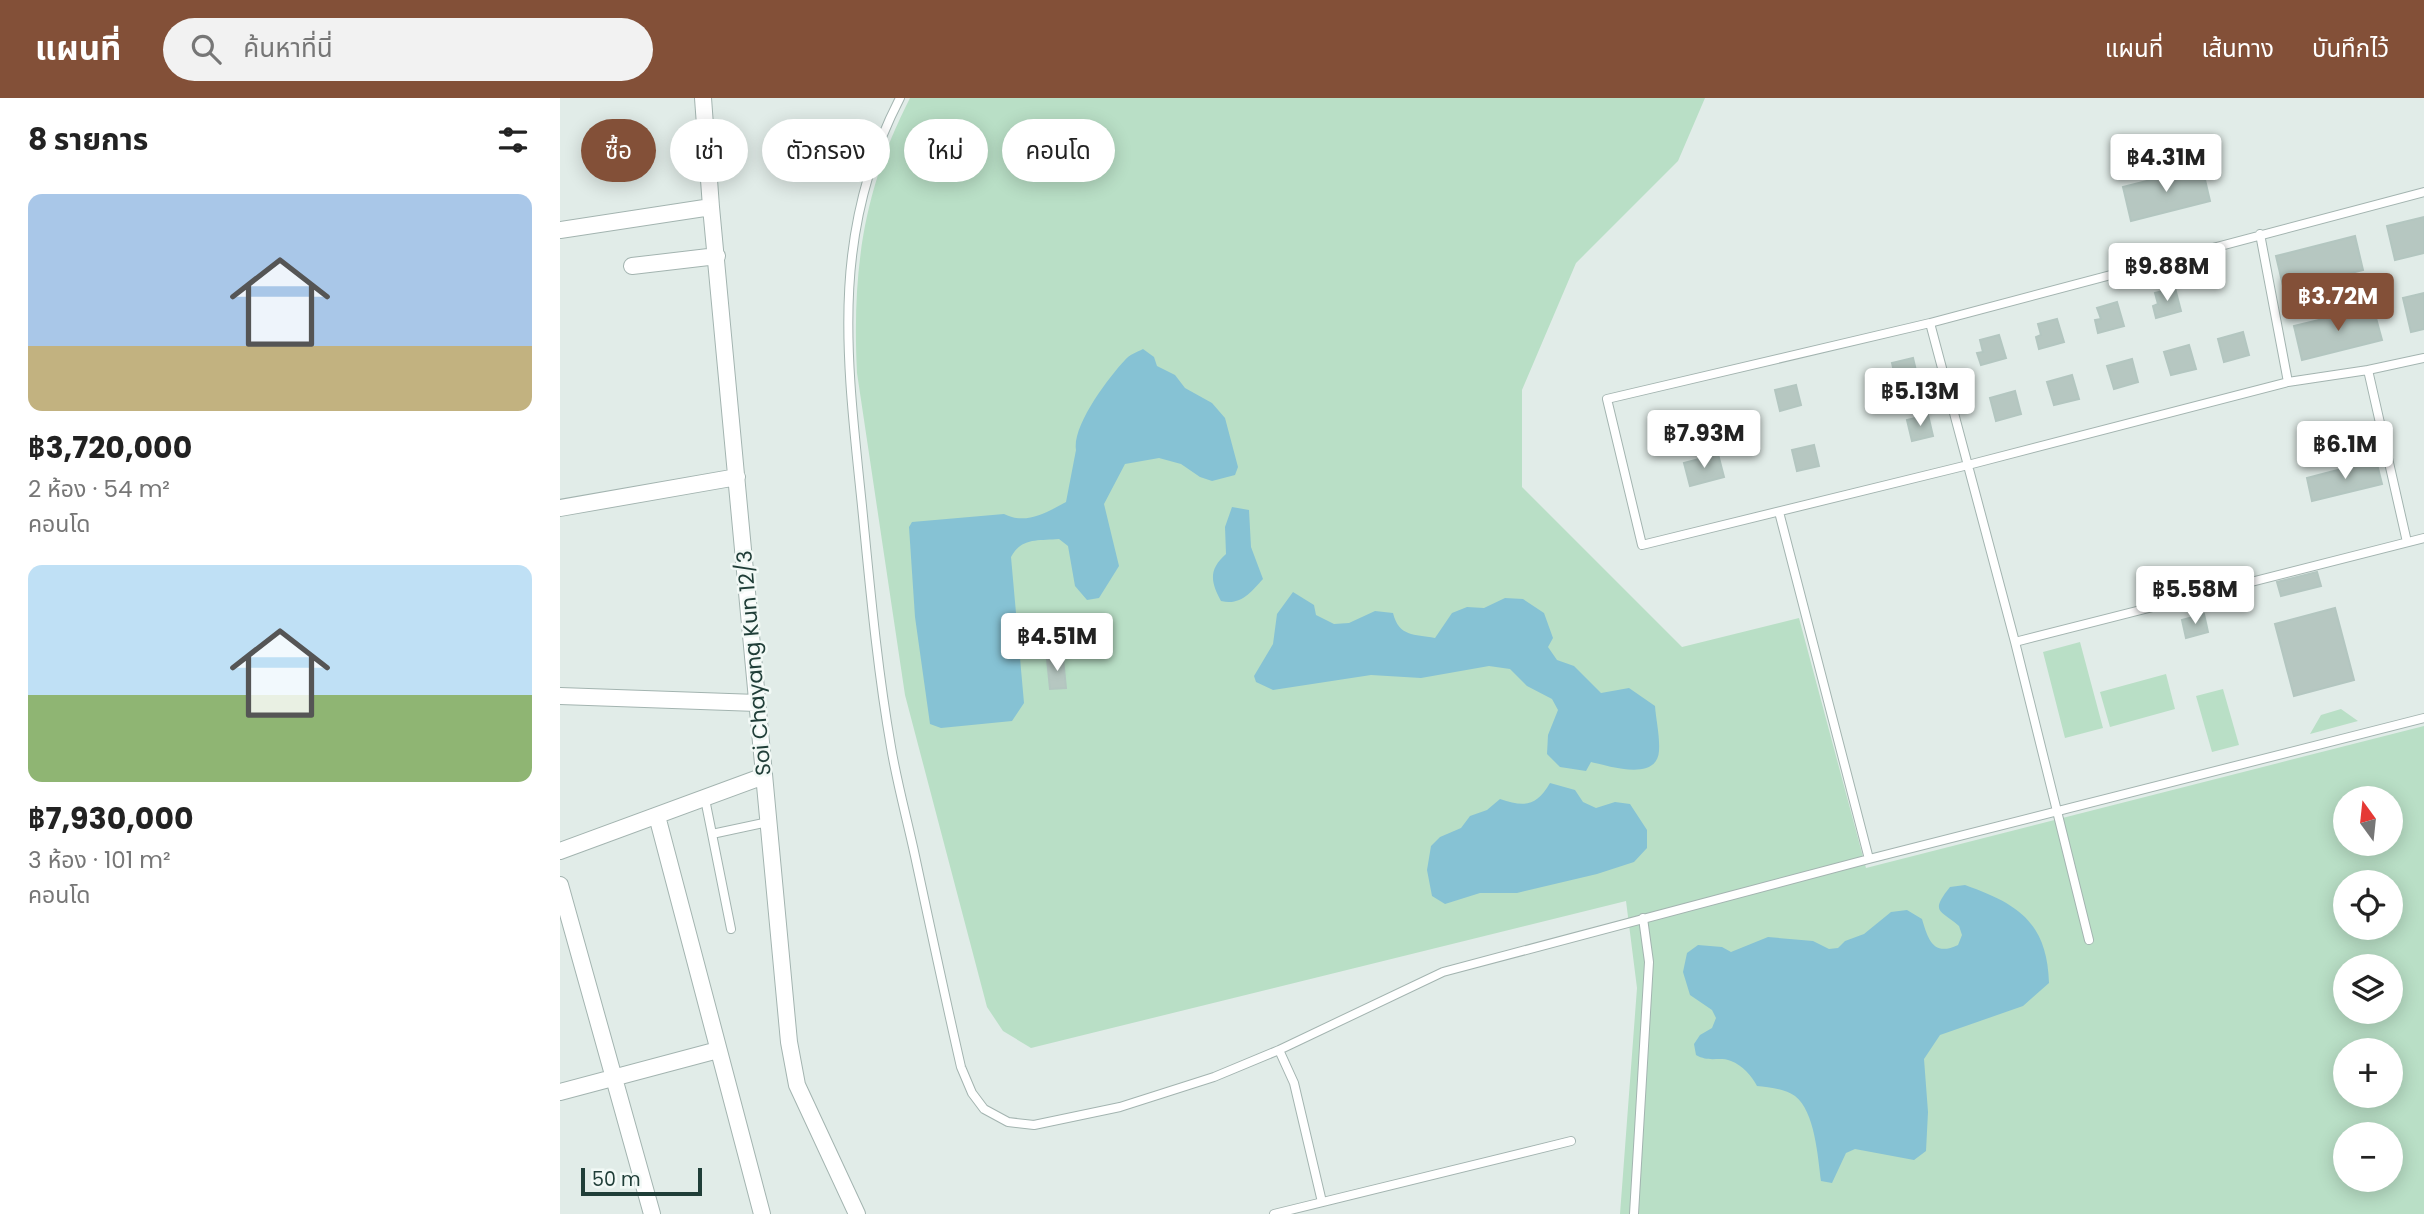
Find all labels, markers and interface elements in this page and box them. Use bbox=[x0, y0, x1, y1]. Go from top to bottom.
search box bbox=[163, 18, 653, 81]
text: แผนที่ bbox=[35, 25, 121, 72]
icon: search bbox=[187, 30, 225, 68]
text: ค้นหาที่นี่ bbox=[243, 30, 333, 66]
text: แผนที่ bbox=[2105, 32, 2163, 65]
text: เส้นทาง bbox=[2201, 32, 2274, 65]
text: บันทึกไว้ bbox=[2312, 32, 2389, 65]
text: 8 รายการ bbox=[28, 118, 148, 161]
chip: ซื้อ bbox=[581, 119, 656, 182]
chip: เช่า bbox=[670, 119, 748, 182]
chip: ตัวกรอง bbox=[762, 119, 890, 182]
chip: ใหม่ bbox=[904, 119, 988, 182]
chip: คอนโด bbox=[1002, 119, 1115, 182]
icon: filters bbox=[494, 121, 532, 159]
pin: ฿4.31M bbox=[2109, 134, 2223, 194]
text: ฿4.31M bbox=[2126, 141, 2206, 173]
icon: home bbox=[217, 239, 343, 365]
pin: ฿9.88M bbox=[2110, 244, 2224, 303]
text: ฿9.88M bbox=[2125, 250, 2209, 282]
pin: ฿3.72M bbox=[2281, 274, 2395, 333]
text: ฿3.72M bbox=[2298, 280, 2378, 312]
pin: ฿5.13M bbox=[1863, 368, 1977, 428]
text: ฿5.13M bbox=[1881, 375, 1959, 407]
pin: ฿7.93M bbox=[1647, 410, 1761, 470]
text: ฿7.93M bbox=[1663, 417, 1745, 449]
pin: ฿6.1M bbox=[2296, 422, 2394, 481]
text: ฿3,720,000 bbox=[28, 426, 192, 469]
text: ฿6.1M bbox=[2313, 428, 2377, 460]
text: 2 ห้อง · 54 m² bbox=[28, 473, 170, 505]
text: คอนโด bbox=[28, 508, 90, 540]
street label: Soi Chayang Kun 12/3 bbox=[729, 549, 778, 777]
pin: ฿5.58M bbox=[2138, 566, 2252, 626]
text: ฿5.58M bbox=[2152, 573, 2238, 605]
icon: home bbox=[217, 610, 343, 736]
pin: ฿4.51M bbox=[1000, 614, 1114, 673]
text: ฿4.51M bbox=[1017, 620, 1097, 652]
north arrow bbox=[2333, 786, 2403, 856]
map controls bbox=[2333, 786, 2403, 1192]
text: ฿7,930,000 bbox=[28, 797, 194, 840]
text: 3 ห้อง · 101 m² bbox=[28, 844, 171, 876]
button: locate bbox=[2333, 870, 2403, 940]
text: คอนโด bbox=[28, 879, 90, 911]
button: layers bbox=[2333, 954, 2403, 1024]
button: + bbox=[2333, 1038, 2403, 1108]
button: − bbox=[2333, 1122, 2403, 1192]
scale bar bbox=[581, 1165, 702, 1197]
text: 50 m bbox=[592, 1166, 641, 1193]

